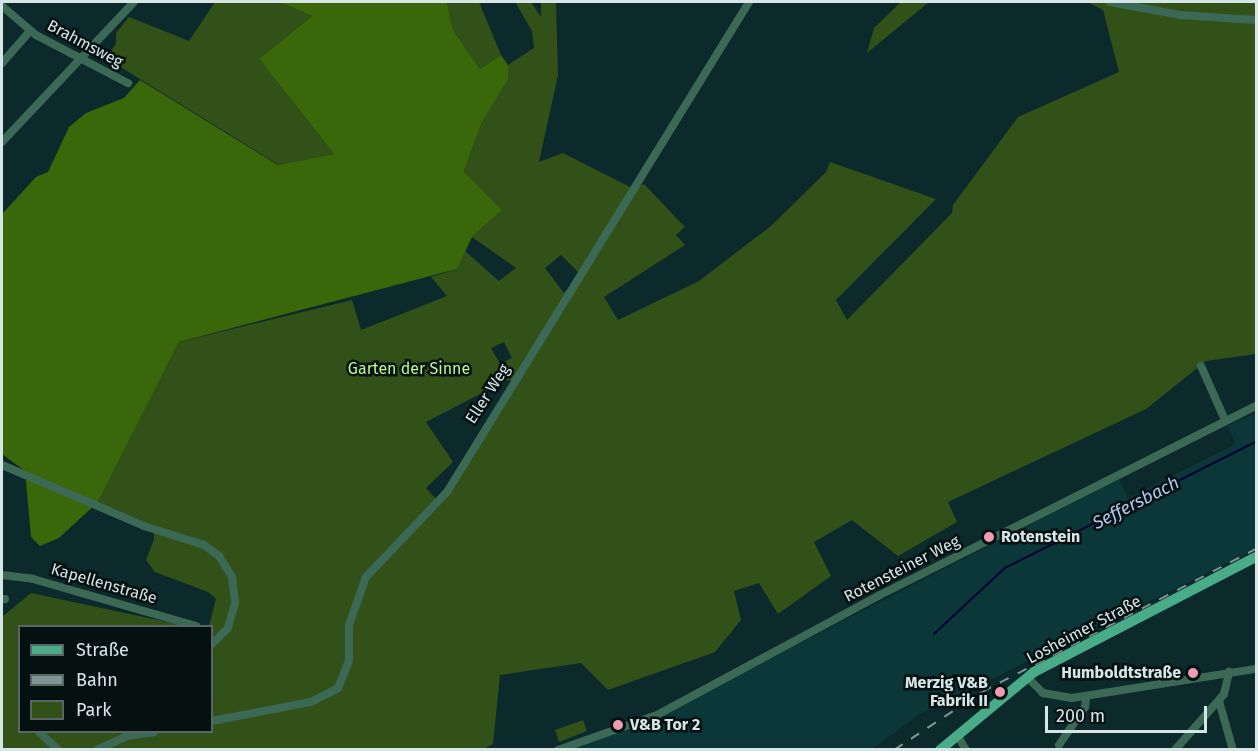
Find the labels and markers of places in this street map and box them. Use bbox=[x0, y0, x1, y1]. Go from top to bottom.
place label: Rotenstein bbox=[1001, 527, 1080, 547]
marker: Rotenstein bbox=[982, 530, 996, 544]
place label: Humboldtstraße bbox=[1061, 663, 1181, 683]
marker: Humboldtstraße bbox=[1186, 666, 1200, 680]
place label: Merzig V&B Fabrik II bbox=[905, 673, 988, 711]
marker: Merzig V&B Fabrik II bbox=[993, 685, 1007, 699]
place label: V&B Tor 2 bbox=[630, 715, 700, 735]
marker: V&B Tor 2 bbox=[611, 718, 625, 732]

